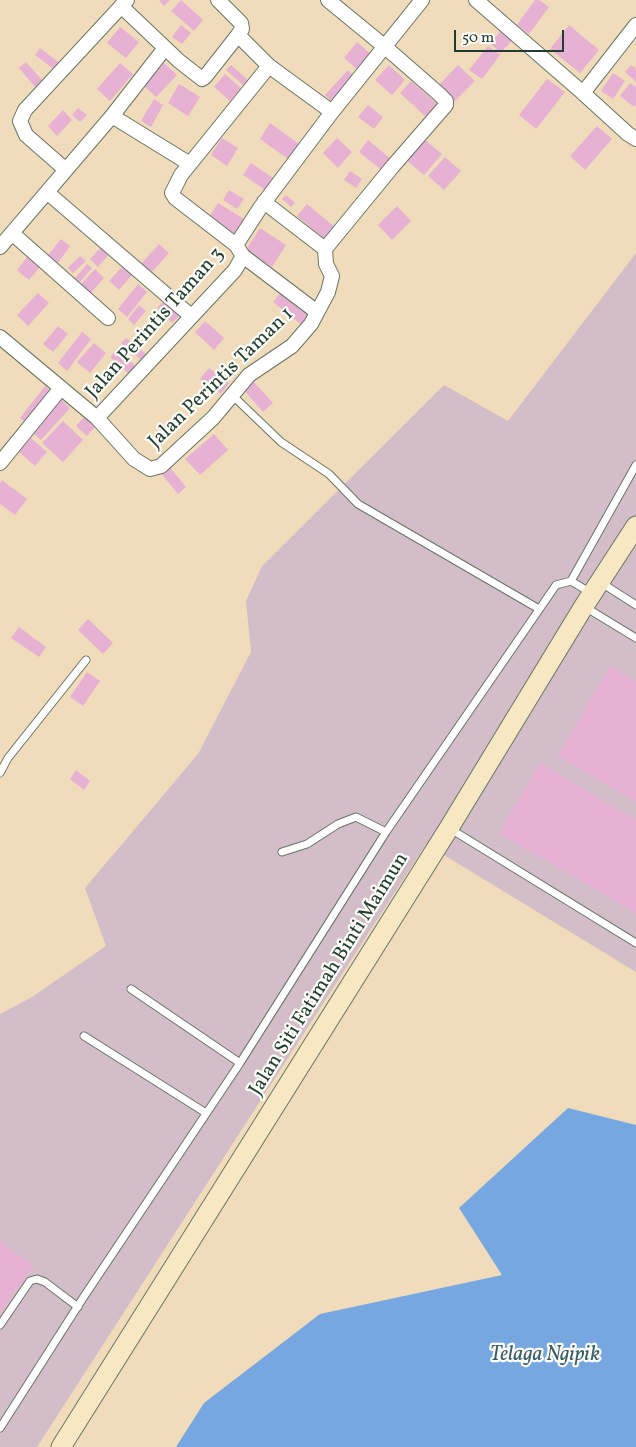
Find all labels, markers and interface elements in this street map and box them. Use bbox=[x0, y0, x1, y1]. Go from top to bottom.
scale bar bbox=[456, 20, 566, 52]
text: 50 m bbox=[462, 28, 494, 49]
street label: Jalan Perintis Taman 3 bbox=[82, 243, 230, 405]
street label: Jalan Perintis Taman 1 bbox=[144, 303, 300, 455]
street label: Jalan Siti Fatimah Binti Maimun bbox=[245, 849, 415, 1101]
water label: Telaga Ngipik bbox=[490, 1343, 600, 1369]

